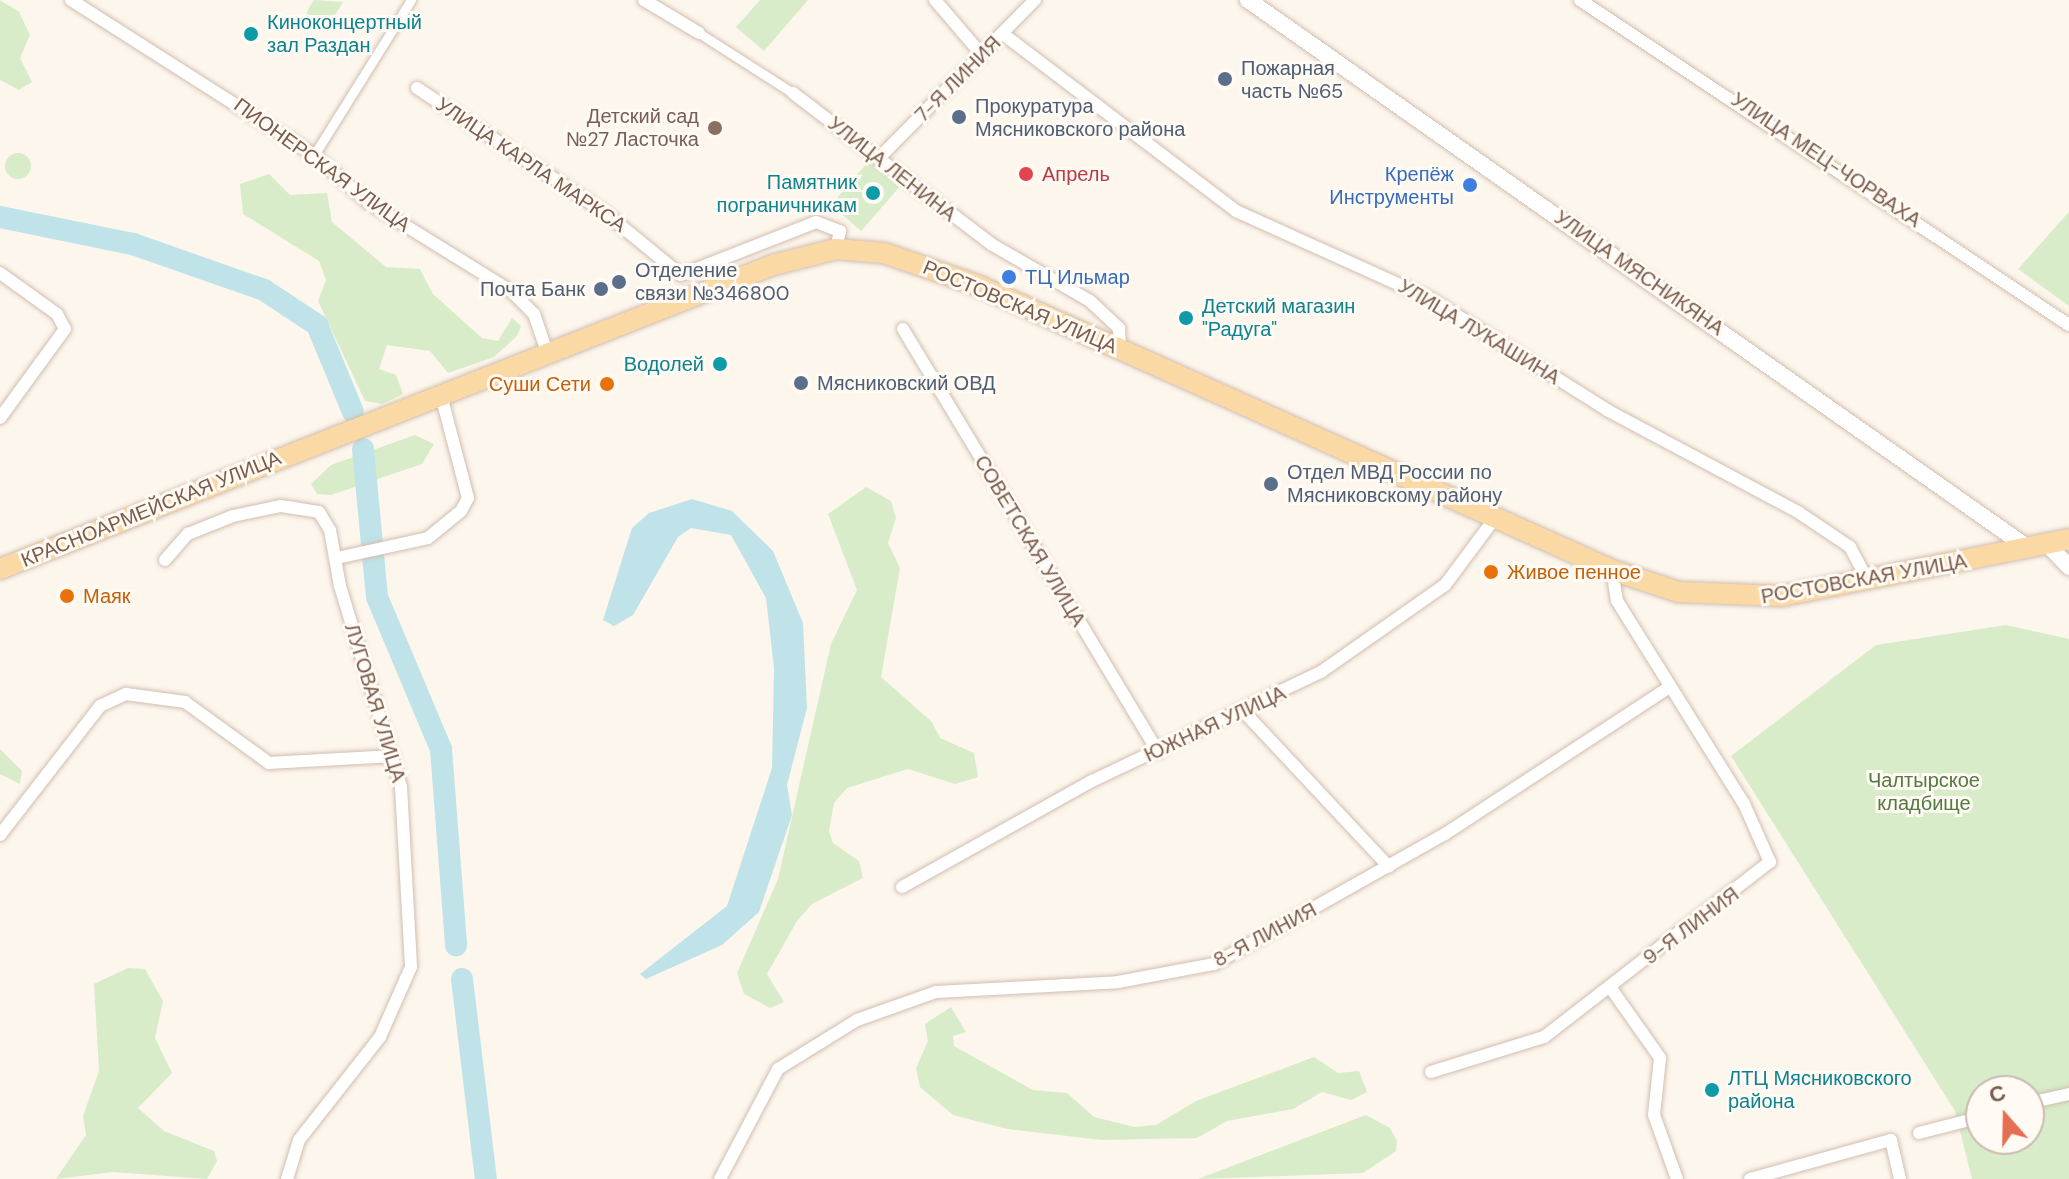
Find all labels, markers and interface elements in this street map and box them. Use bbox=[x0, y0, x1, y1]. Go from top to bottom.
place label: Киноконцертный зал Раздан bbox=[267, 10, 422, 57]
marker: Киноконцертный зал Раздан bbox=[242, 25, 260, 43]
street label: 7-Я ЛИНИЯ bbox=[910, 31, 1006, 127]
place label: Пожарная часть №65 bbox=[1241, 56, 1343, 103]
marker: Пожарная часть №65 bbox=[1216, 70, 1234, 88]
street label: УЛИЦА МЕЦ-ЧОРВАХА bbox=[1727, 88, 1925, 232]
street label: УЛИЦА КАРЛА МАРКСА bbox=[431, 92, 631, 238]
street label: ПИОНЕРСКАЯ УЛИЦА bbox=[229, 93, 415, 237]
place label: Прокуратура Мясниковского района bbox=[975, 94, 1185, 141]
place label: Детский сад №27 Ласточка bbox=[566, 104, 699, 151]
marker: Прокуратура Мясниковского района bbox=[950, 108, 968, 126]
street label: УЛИЦА ЛЕНИНА bbox=[823, 112, 961, 226]
marker: Детский сад №27 Ласточка bbox=[706, 119, 724, 137]
place label: Апрель bbox=[1042, 162, 1110, 186]
place label: Крепёж Инструменты bbox=[1329, 162, 1454, 209]
marker: Апрель bbox=[1017, 165, 1035, 183]
place label: Памятник пограничникам bbox=[717, 170, 857, 217]
marker: Крепёж Инструменты bbox=[1461, 176, 1479, 194]
marker: Памятник пограничникам bbox=[864, 184, 882, 202]
street label: УЛИЦА МЯСНИКЯНА bbox=[1550, 205, 1728, 341]
street label: РОСТОВСКАЯ УЛИЦА bbox=[919, 255, 1121, 359]
place label: Отделение связи №346800 bbox=[635, 258, 789, 305]
place label: ТЦ Ильмар bbox=[1025, 265, 1130, 289]
marker: ТЦ Ильмар bbox=[1000, 268, 1018, 286]
marker: Отделение связи №346800 bbox=[610, 273, 628, 291]
street label: УЛИЦА ЛУКАШИНА bbox=[1394, 274, 1564, 390]
place label: Почта Банк bbox=[480, 277, 585, 301]
marker: Почта Банк bbox=[592, 280, 610, 298]
place label: Детский магазин "Радуга" bbox=[1202, 294, 1355, 341]
marker: Детский магазин "Радуга" bbox=[1177, 309, 1195, 327]
place label: Водолей bbox=[624, 352, 704, 376]
marker: Водолей bbox=[711, 355, 729, 373]
place label: Мясниковский ОВД bbox=[817, 371, 996, 395]
place label: Суши Сети bbox=[489, 372, 591, 396]
marker: Мясниковский ОВД bbox=[792, 374, 810, 392]
marker: Суши Сети bbox=[598, 375, 616, 393]
street label: КРАСНОАРМЕЙСКАЯ УЛИЦА bbox=[18, 446, 284, 572]
street label: СОВЕТСКАЯ УЛИЦА bbox=[969, 451, 1091, 631]
place label: Отдел МВД России по Мясниковскому району bbox=[1287, 460, 1502, 507]
marker: Отдел МВД России по Мясниковскому району bbox=[1262, 475, 1280, 493]
street label: РОСТОВСКАЯ УЛИЦА bbox=[1759, 549, 1969, 609]
place label: Живое пенное bbox=[1507, 560, 1641, 584]
marker: Живое пенное bbox=[1482, 563, 1500, 581]
place label: Маяк bbox=[83, 584, 131, 608]
marker: Маяк bbox=[58, 587, 76, 605]
street label: ЛУГОВАЯ УЛИЦА bbox=[339, 621, 411, 785]
street label: ЮЖНАЯ УЛИЦА bbox=[1140, 681, 1290, 767]
park label: Чалтырское кладбище bbox=[1868, 768, 1980, 815]
street label: 9-Я ЛИНИЯ bbox=[1638, 882, 1744, 970]
street label: 8-Я ЛИНИЯ bbox=[1209, 898, 1321, 972]
place label: ЛТЦ Мясниковского района bbox=[1728, 1066, 1912, 1113]
north arrow bbox=[1965, 1075, 2045, 1155]
text: С bbox=[1985, 1078, 2010, 1110]
marker: ЛТЦ Мясниковского района bbox=[1703, 1081, 1721, 1099]

